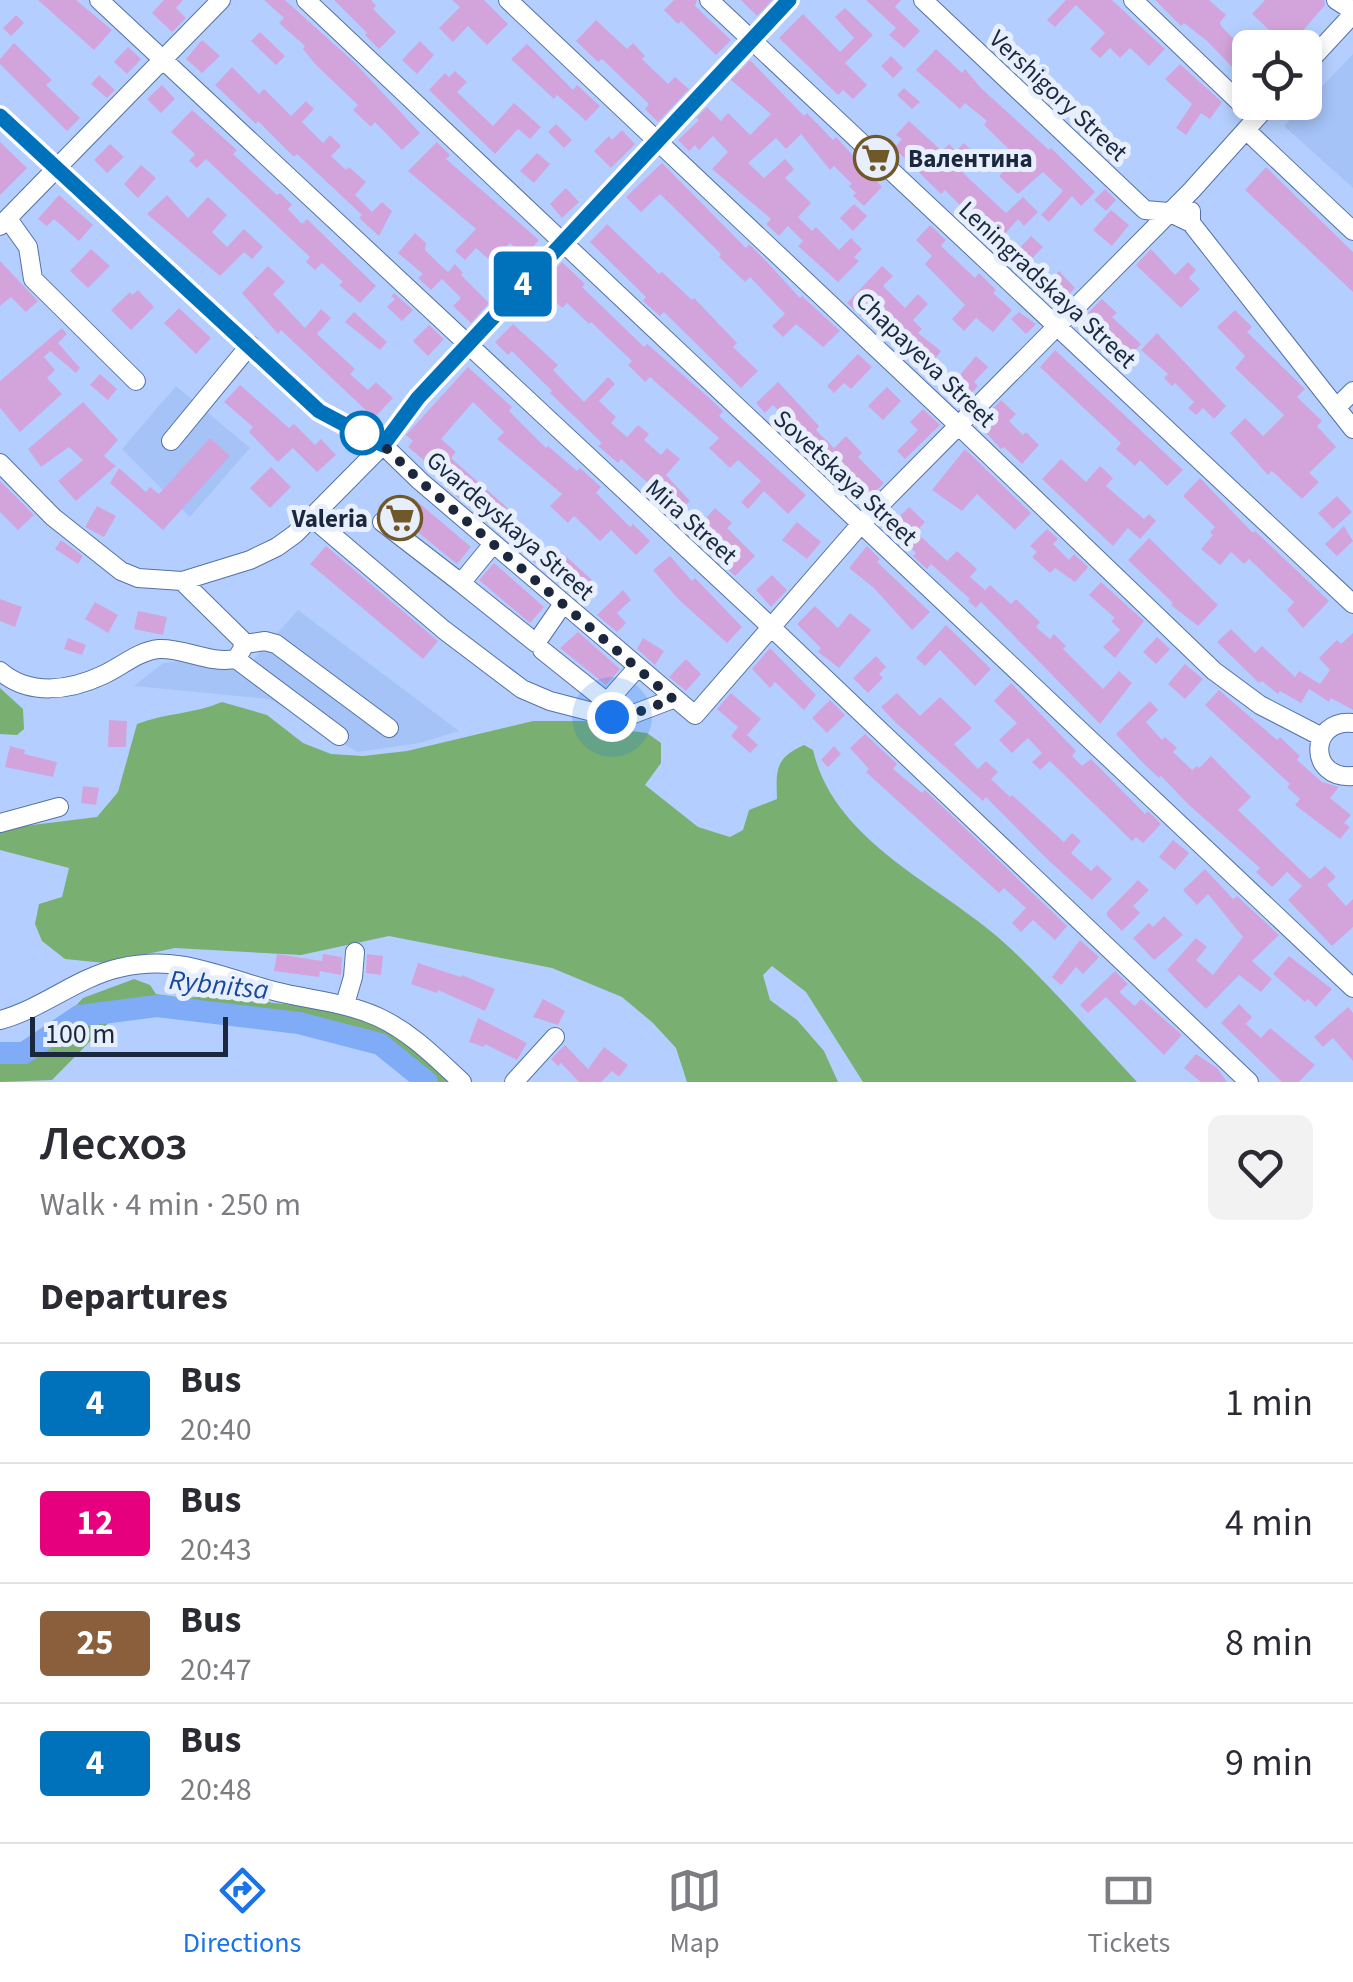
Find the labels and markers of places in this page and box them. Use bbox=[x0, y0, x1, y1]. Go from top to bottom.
supermarket icon: Валентина bbox=[853, 135, 899, 181]
place label: Валентина bbox=[908, 141, 1033, 177]
unlabelled marker bbox=[341, 412, 383, 454]
supermarket icon: Valeria bbox=[377, 495, 423, 541]
place label: Valeria bbox=[291, 501, 368, 537]

